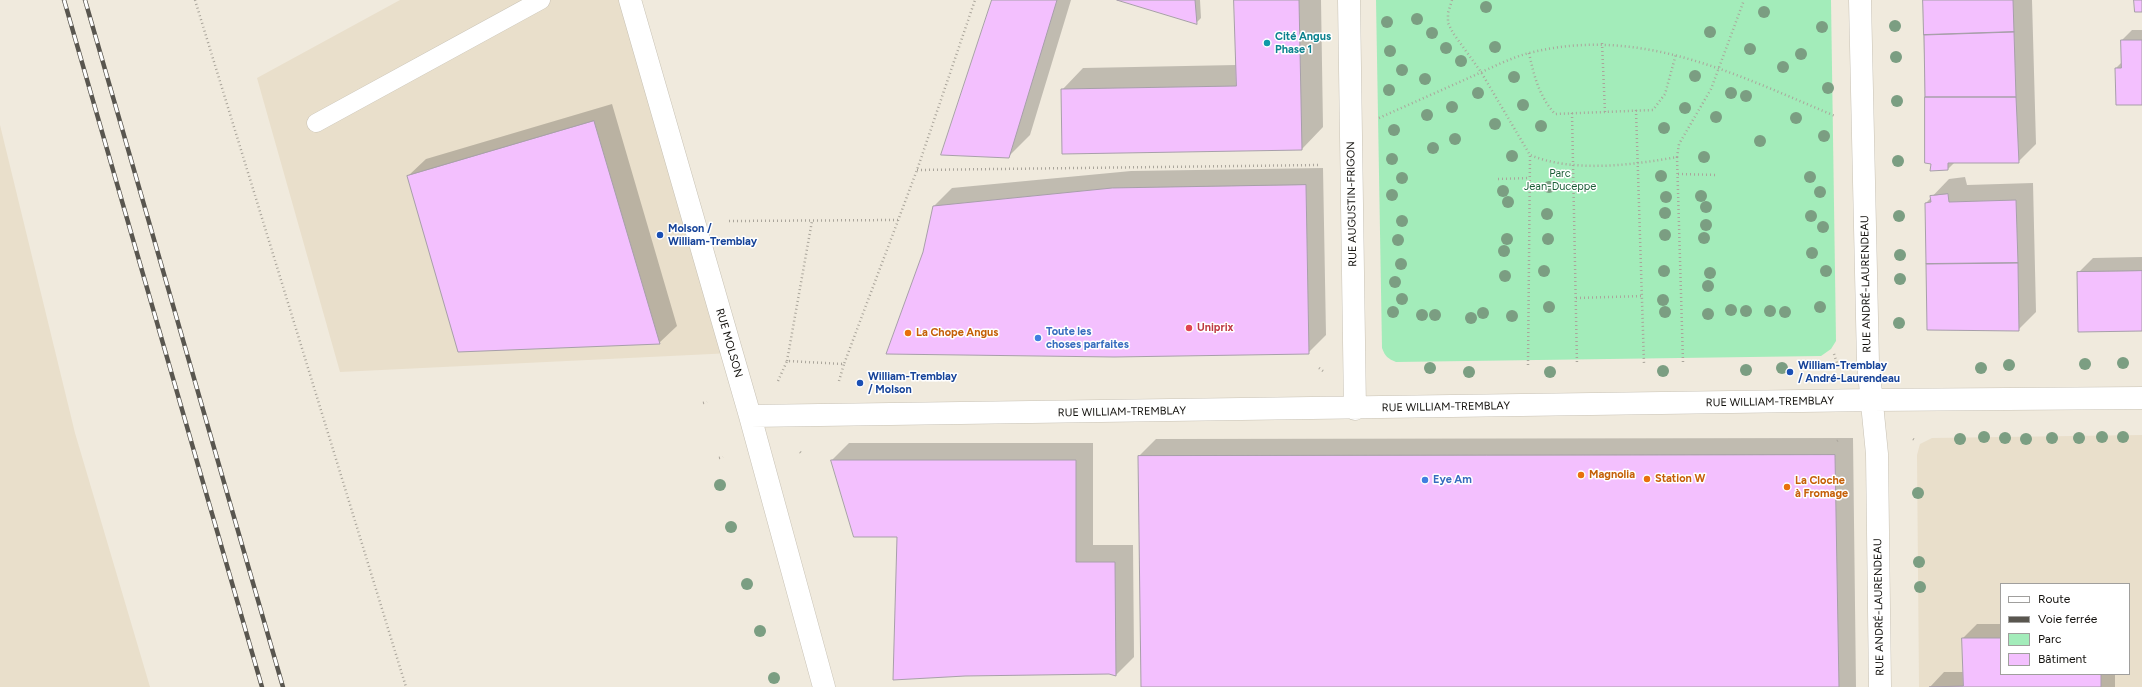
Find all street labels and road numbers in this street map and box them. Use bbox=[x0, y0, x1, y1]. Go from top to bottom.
street label: RUE AUGUSTIN-FRIGON bbox=[1344, 141, 1360, 267]
street label: RUE ANDRÉ-LAURENDEAU bbox=[1858, 215, 1874, 353]
street label: RUE MOLSON bbox=[713, 307, 745, 379]
street label: RUE WILLIAM-TREMBLAY bbox=[1706, 394, 1834, 410]
street label: RUE WILLIAM-TREMBLAY bbox=[1382, 399, 1510, 415]
street label: RUE WILLIAM-TREMBLAY bbox=[1058, 404, 1186, 420]
street label: RUE ANDRÉ-LAURENDEAU bbox=[1871, 538, 1887, 676]

